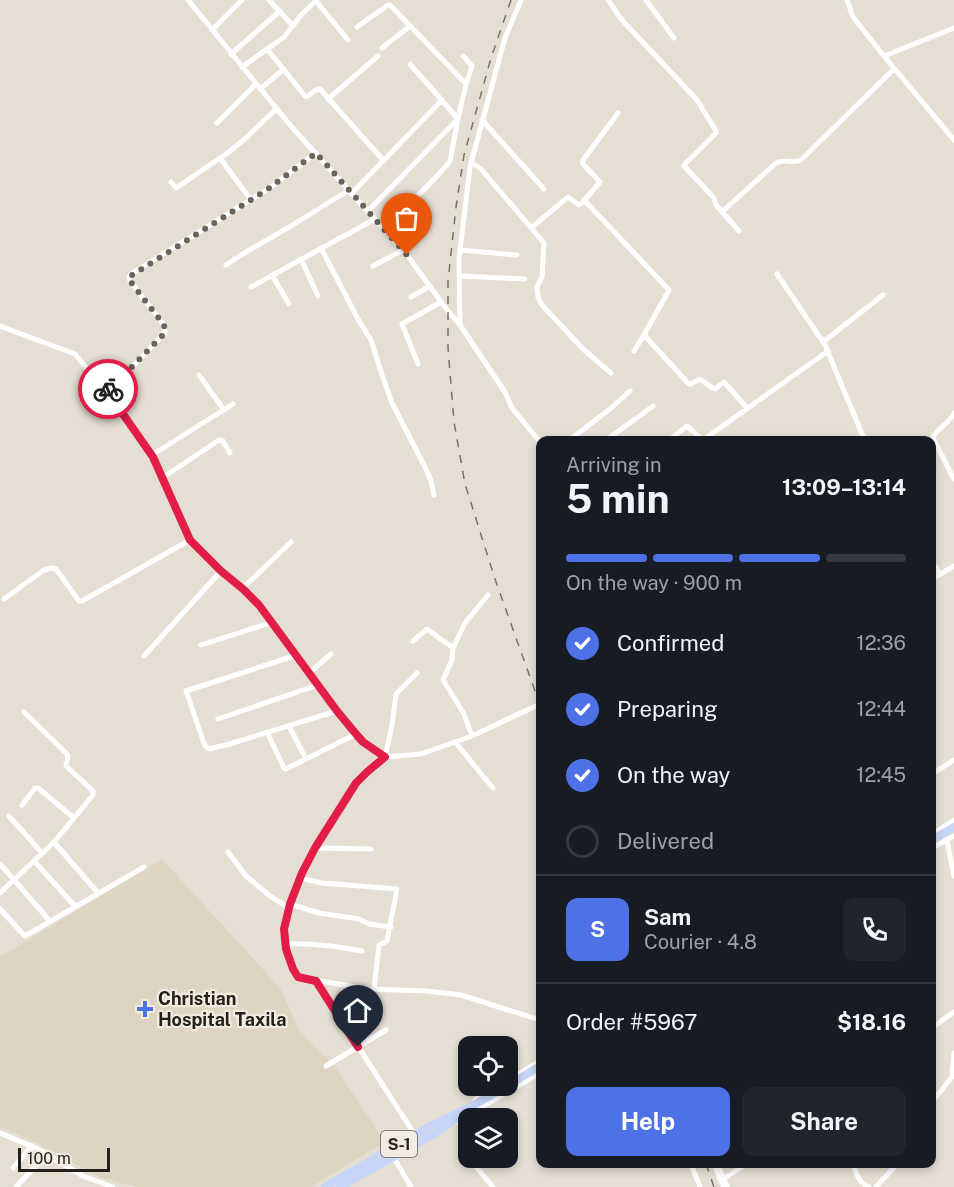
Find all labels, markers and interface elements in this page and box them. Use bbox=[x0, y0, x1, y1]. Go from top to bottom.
pin bbox=[381, 193, 432, 255]
icon: bag bbox=[390, 202, 423, 235]
courier bbox=[78, 359, 138, 419]
icon: bike bbox=[92, 373, 125, 406]
text: Arriving in bbox=[566, 453, 661, 477]
text: 13:09–13:14 bbox=[782, 474, 906, 500]
text: 5 min bbox=[566, 476, 670, 522]
text: On the way · 900 m bbox=[566, 571, 742, 595]
icon: check bbox=[566, 627, 599, 660]
text: Confirmed bbox=[617, 630, 724, 656]
text: 12:36 bbox=[857, 631, 906, 655]
icon: check bbox=[566, 693, 599, 726]
text: Preparing bbox=[617, 696, 718, 722]
text: 12:44 bbox=[856, 697, 906, 721]
icon: check bbox=[566, 759, 599, 792]
text: On the way bbox=[617, 762, 730, 788]
text: 12:45 bbox=[856, 763, 906, 787]
text: Delivered bbox=[617, 828, 714, 854]
button: phone bbox=[843, 898, 906, 961]
text: Sam bbox=[644, 904, 691, 930]
text: S bbox=[590, 916, 605, 942]
text: Courier · 4.8 bbox=[644, 930, 757, 954]
pin bbox=[332, 985, 383, 1047]
place label: Christian Hospital Taxila bbox=[158, 988, 286, 1030]
icon: home bbox=[341, 994, 374, 1027]
marker: Christian Hospital Taxila bbox=[136, 1000, 154, 1018]
text: Order #5967 bbox=[566, 1009, 697, 1035]
text: $18.16 bbox=[837, 1009, 906, 1035]
map controls bbox=[458, 1036, 518, 1168]
button: locate bbox=[458, 1036, 518, 1096]
button: Help bbox=[566, 1087, 730, 1156]
button: Share bbox=[742, 1087, 906, 1156]
button: layers bbox=[458, 1108, 518, 1168]
road number: S-1 bbox=[381, 1131, 417, 1157]
scale bar bbox=[18, 1145, 110, 1172]
text: 100 m bbox=[27, 1149, 71, 1168]

